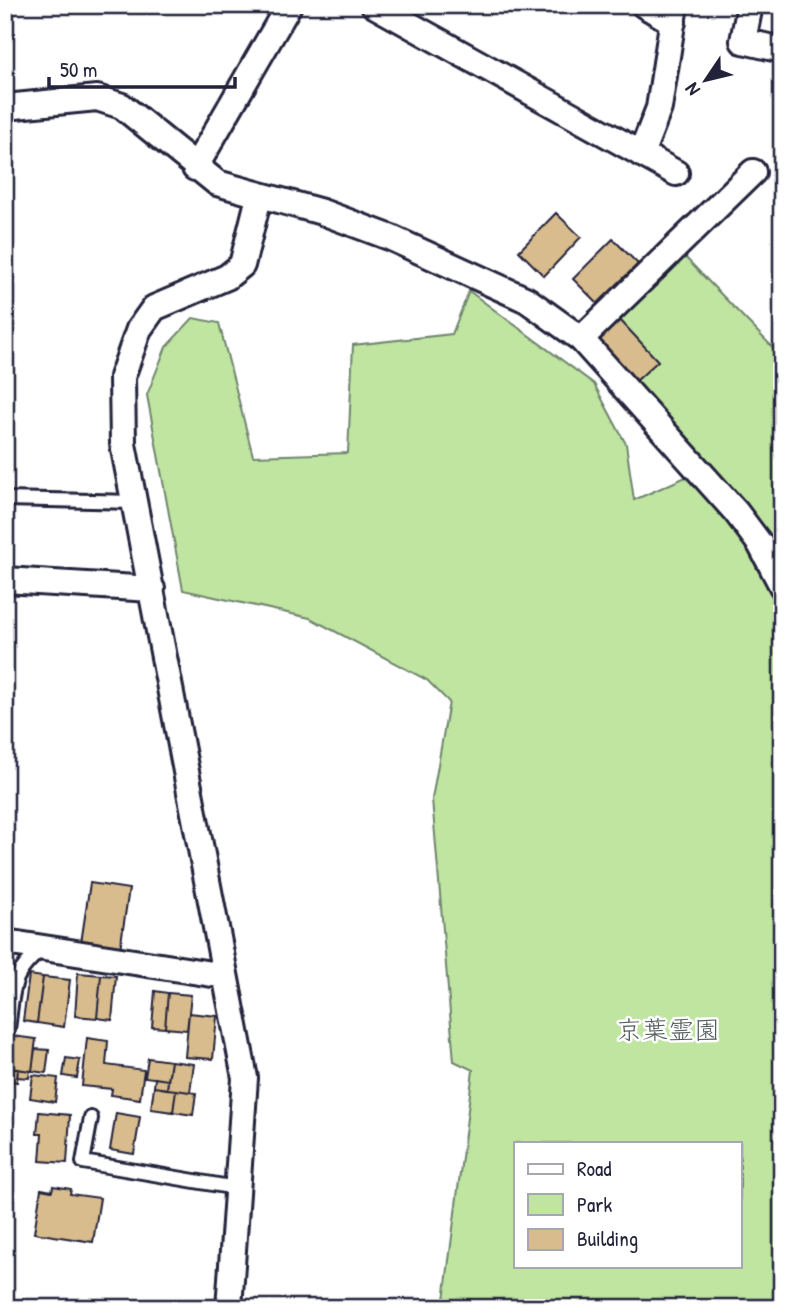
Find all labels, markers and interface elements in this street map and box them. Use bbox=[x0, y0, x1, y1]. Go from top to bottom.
scale bar bbox=[49, 46, 234, 90]
north arrow bbox=[672, 46, 742, 116]
text: 50 m bbox=[60, 55, 97, 84]
text: N bbox=[679, 78, 706, 101]
park label: 京葉霊園 bbox=[616, 1012, 720, 1047]
legend bbox=[514, 1142, 742, 1268]
text: Road bbox=[577, 1154, 611, 1183]
text: Park bbox=[577, 1190, 612, 1219]
text: Building bbox=[577, 1224, 638, 1253]

